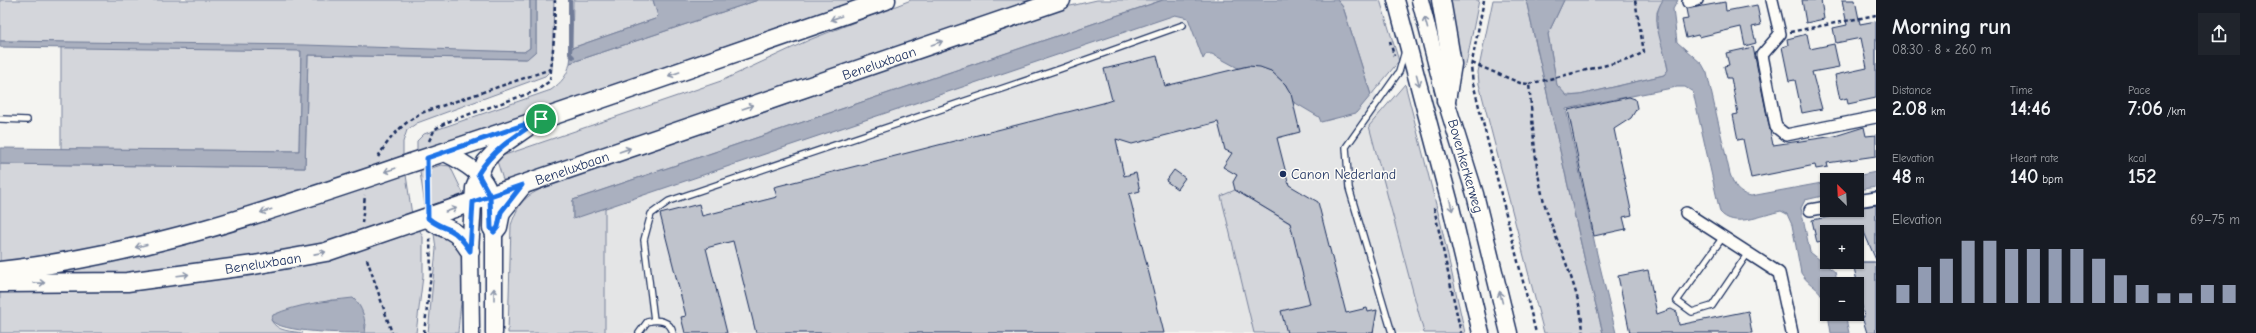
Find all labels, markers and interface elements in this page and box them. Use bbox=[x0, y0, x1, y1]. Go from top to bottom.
button: share bbox=[2198, 13, 2240, 55]
one-way arrow bbox=[830, 14, 842, 22]
text: Morning run bbox=[1892, 14, 2011, 40]
one-way arrow bbox=[1422, 17, 1429, 30]
one-way arrow bbox=[931, 38, 943, 46]
text: 08:30 · 8 × 260 m bbox=[1892, 42, 1992, 57]
street label: Beneluxbaan bbox=[840, 43, 918, 84]
one-way arrow bbox=[668, 71, 680, 79]
one-way arrow bbox=[1415, 73, 1422, 86]
text: Distance bbox=[1892, 84, 1931, 97]
text: Time bbox=[2010, 84, 2033, 97]
text: Pace bbox=[2128, 84, 2150, 97]
text: 2.08 bbox=[1892, 97, 1927, 120]
text: 14:46 bbox=[2010, 97, 2051, 120]
text: 7:06 bbox=[2128, 97, 2163, 120]
pin bbox=[524, 102, 558, 136]
one-way arrow bbox=[742, 103, 754, 111]
text: km bbox=[1927, 105, 1945, 118]
text: /km bbox=[2163, 105, 2186, 118]
icon: arrive bbox=[530, 108, 552, 130]
street label: Bovenkerkerweg bbox=[1444, 117, 1487, 215]
one-way arrow bbox=[619, 145, 631, 153]
street label: Beneluxbaan bbox=[533, 148, 611, 189]
text: Elevation bbox=[1892, 152, 1934, 165]
text: Heart rate bbox=[2010, 152, 2059, 165]
text: kcal bbox=[2128, 152, 2146, 165]
text: 48 bbox=[1892, 165, 1912, 188]
text: 140 bbox=[2010, 165, 2038, 188]
text: 152 bbox=[2128, 165, 2156, 188]
place label: Canon Nederland bbox=[1291, 166, 1396, 183]
one-way arrow bbox=[384, 167, 396, 175]
marker: Canon Nederland bbox=[1278, 169, 1288, 179]
north arrow bbox=[1820, 173, 1864, 217]
map controls bbox=[1820, 173, 1864, 321]
text: m bbox=[1912, 173, 1924, 186]
text: bpm bbox=[2038, 173, 2063, 186]
one-way arrow bbox=[1448, 199, 1455, 212]
one-way arrow bbox=[444, 206, 457, 213]
one-way arrow bbox=[260, 208, 273, 215]
text: Elevation bbox=[1892, 212, 1942, 227]
text: 69–75 m bbox=[2190, 212, 2240, 227]
button: + bbox=[1820, 225, 1864, 269]
one-way arrow bbox=[135, 243, 148, 250]
one-way arrow bbox=[313, 248, 326, 256]
street label: Beneluxbaan bbox=[224, 249, 302, 278]
one-way arrow bbox=[176, 271, 189, 279]
button: − bbox=[1820, 277, 1864, 321]
one-way arrow bbox=[32, 279, 45, 287]
one-way arrow bbox=[490, 288, 498, 301]
one-way arrow bbox=[1496, 291, 1504, 304]

